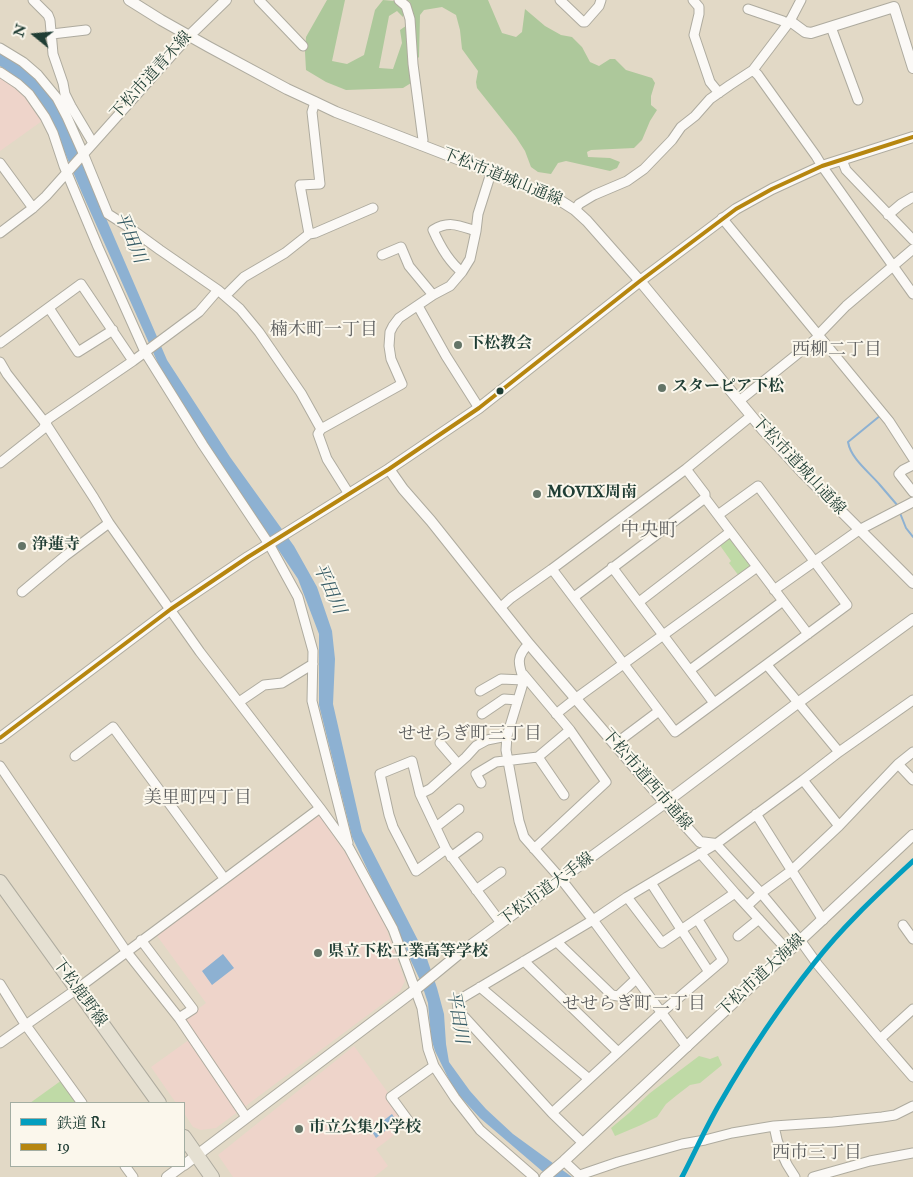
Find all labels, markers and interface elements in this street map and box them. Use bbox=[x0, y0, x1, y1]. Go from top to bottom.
north arrow bbox=[10, 10, 60, 60]
text: N bbox=[10, 22, 30, 39]
street label: 下松市道青木線 bbox=[107, 28, 197, 124]
street label: 下松市道城山通線 bbox=[439, 145, 565, 211]
water label: 平田川 bbox=[109, 209, 149, 267]
district label: 楠木町一丁目 bbox=[270, 320, 378, 342]
place label: 下松教会 bbox=[468, 335, 532, 355]
marker: 下松教会 bbox=[452, 339, 464, 351]
district label: 西柳二丁目 bbox=[792, 340, 882, 362]
place label: スターピア下松 bbox=[672, 378, 784, 398]
marker: スターピア下松 bbox=[656, 382, 668, 394]
unlabelled marker bbox=[495, 386, 505, 396]
street label: 下松市道城山通線 bbox=[747, 413, 849, 519]
place label: MOVIX周南 bbox=[547, 484, 637, 504]
marker: MOVIX周南 bbox=[531, 488, 543, 500]
district label: 中央町 bbox=[621, 521, 677, 543]
place label: 浄蓮寺 bbox=[32, 536, 80, 556]
marker: 浄蓮寺 bbox=[16, 540, 28, 552]
water label: 平田川 bbox=[307, 560, 349, 618]
district label: せせらぎ町三丁目 bbox=[398, 724, 542, 746]
street label: 下松市道西市通線 bbox=[597, 725, 695, 835]
district label: 美里町四丁目 bbox=[144, 788, 252, 810]
street label: 下松市道大手線 bbox=[496, 849, 598, 931]
street label: 下松市道大海線 bbox=[714, 931, 810, 1021]
place label: 県立下松工業高等学校 bbox=[328, 943, 488, 963]
marker: 県立下松工業高等学校 bbox=[312, 947, 324, 959]
street label: 下松鹿野線 bbox=[48, 955, 110, 1031]
water label: 平田川 bbox=[441, 989, 471, 1045]
district label: せせらぎ町二丁目 bbox=[562, 994, 706, 1016]
legend bbox=[10, 1102, 185, 1167]
text: 鉄道 R1 bbox=[57, 1114, 106, 1133]
place label: 市立公集小学校 bbox=[309, 1119, 421, 1139]
marker: 市立公集小学校 bbox=[293, 1123, 305, 1135]
text: 19 bbox=[57, 1137, 70, 1156]
district label: 西市三丁目 bbox=[772, 1143, 862, 1165]

